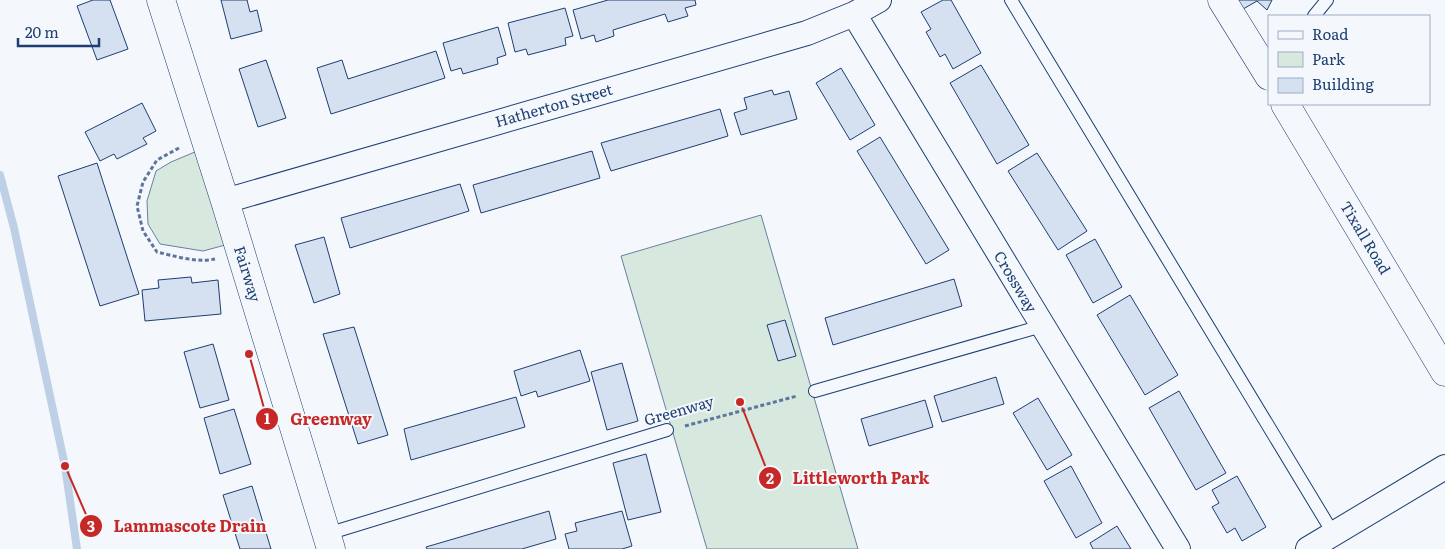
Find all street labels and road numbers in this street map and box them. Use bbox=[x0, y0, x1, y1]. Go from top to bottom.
street label: Hatherton Street bbox=[492, 77, 615, 132]
street label: Tixall Road bbox=[1335, 196, 1397, 278]
street label: Fairway bbox=[229, 243, 268, 305]
street label: Crossway bbox=[989, 246, 1044, 317]
street label: Greenway bbox=[641, 389, 717, 430]

